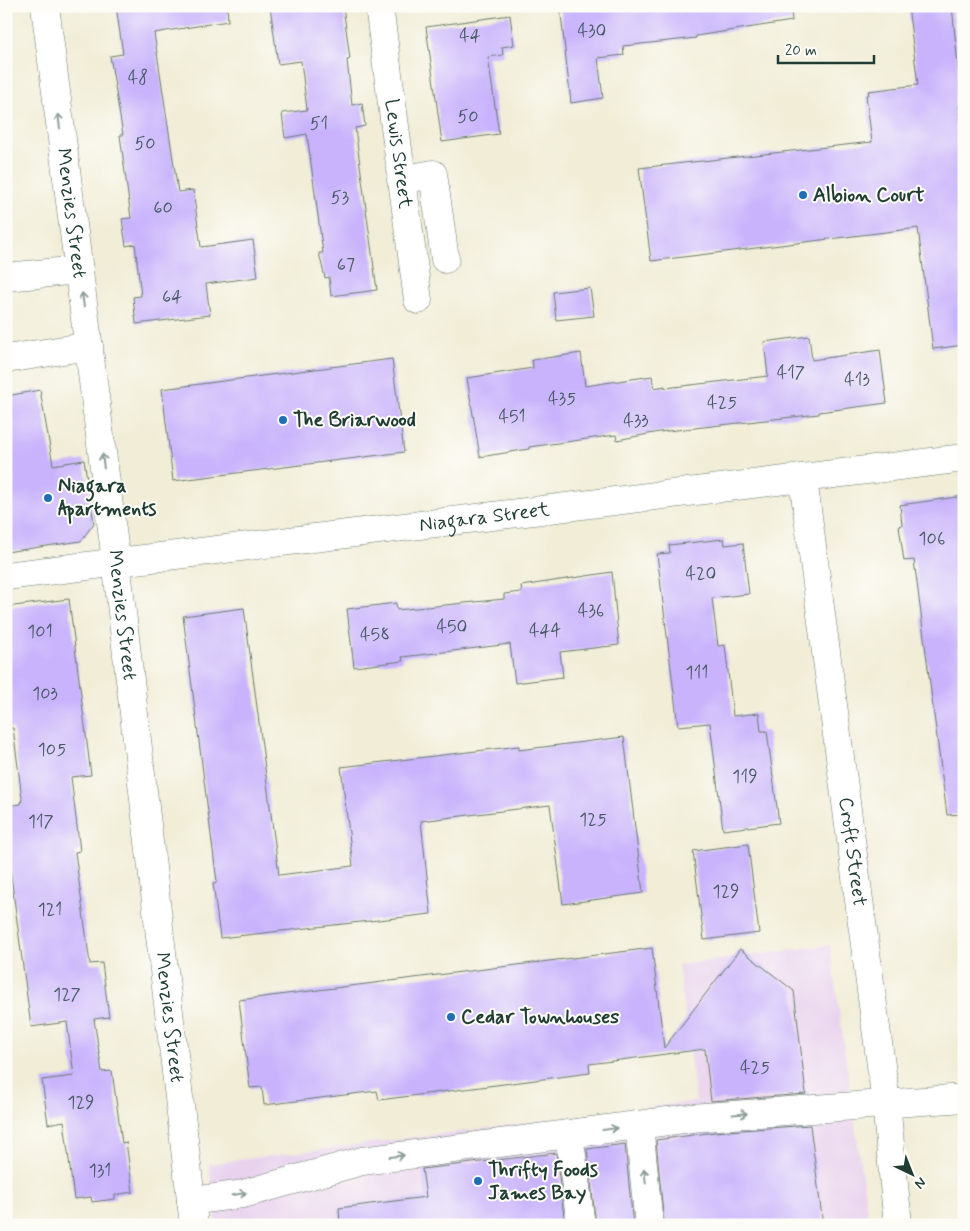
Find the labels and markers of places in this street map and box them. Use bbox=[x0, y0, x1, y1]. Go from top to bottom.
place label: Albion Court bbox=[813, 182, 925, 209]
marker: Albion Court bbox=[797, 189, 809, 201]
place label: The Briarwood bbox=[293, 407, 416, 434]
marker: The Briarwood bbox=[277, 414, 289, 426]
place label: Niagara Apartments bbox=[58, 473, 156, 524]
marker: Niagara Apartments bbox=[42, 492, 54, 504]
place label: Cedar Townhouses bbox=[461, 1004, 619, 1031]
marker: Cedar Townhouses bbox=[445, 1011, 457, 1023]
place label: Thrifty Foods James Bay bbox=[488, 1157, 598, 1207]
marker: Thrifty Foods James Bay bbox=[472, 1175, 484, 1187]

